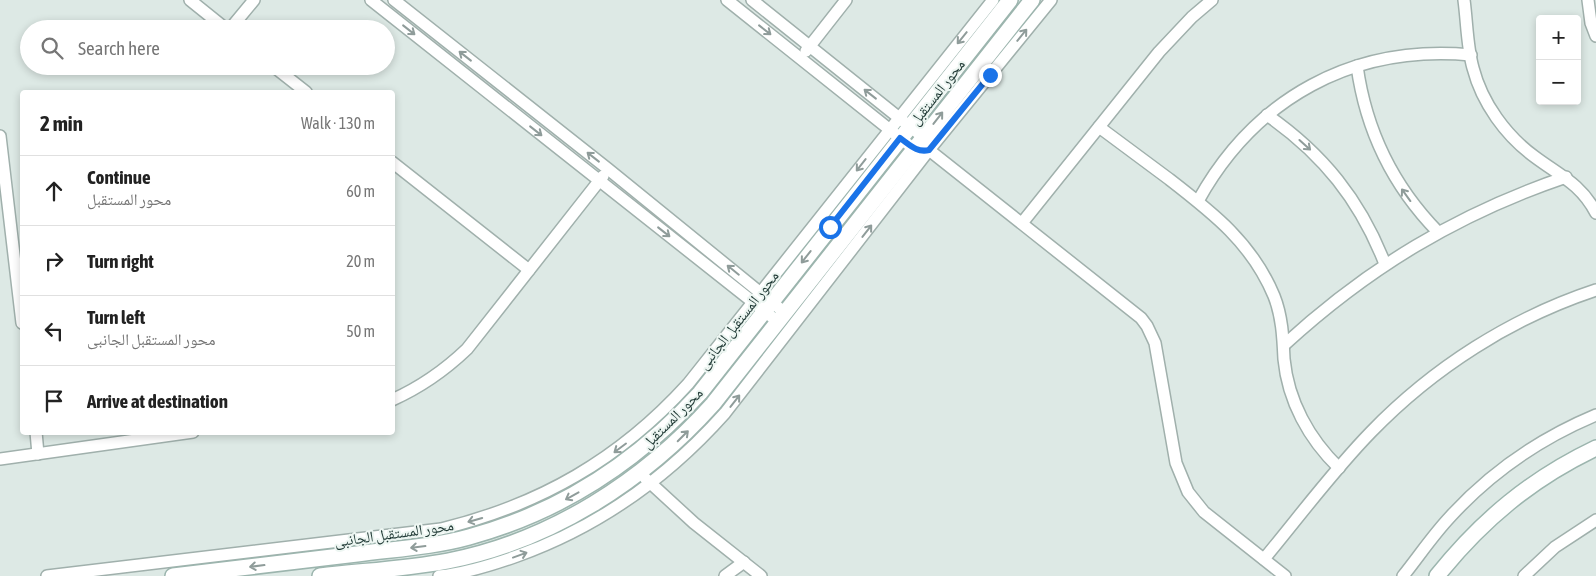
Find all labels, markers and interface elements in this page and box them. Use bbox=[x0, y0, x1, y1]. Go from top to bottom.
map controls bbox=[1536, 15, 1581, 105]
button: + bbox=[1536, 15, 1581, 60]
search box bbox=[20, 20, 395, 75]
one-way arrow bbox=[402, 25, 415, 36]
one-way arrow bbox=[758, 25, 771, 36]
one-way arrow bbox=[1017, 29, 1028, 42]
one-way arrow bbox=[957, 31, 968, 44]
icon: search bbox=[38, 34, 66, 62]
text: Search here bbox=[78, 37, 160, 59]
one-way arrow bbox=[459, 51, 472, 62]
street label: محور المستقبل bbox=[906, 56, 970, 130]
button: − bbox=[1536, 60, 1581, 105]
route end bbox=[979, 64, 1002, 87]
one-way arrow bbox=[864, 89, 877, 100]
text: 2 min bbox=[40, 111, 83, 135]
one-way arrow bbox=[933, 111, 943, 125]
text: Walk · 130 m bbox=[301, 114, 375, 132]
one-way arrow bbox=[530, 126, 543, 137]
one-way arrow bbox=[1299, 139, 1311, 151]
one-way arrow bbox=[587, 151, 600, 162]
one-way arrow bbox=[856, 158, 867, 171]
text: Continue bbox=[87, 166, 151, 188]
icon: ahead bbox=[40, 177, 68, 205]
text: 60 m bbox=[346, 182, 375, 200]
one-way arrow bbox=[1401, 189, 1412, 202]
text: محور المستقبل bbox=[87, 190, 171, 208]
route start bbox=[819, 216, 842, 239]
one-way arrow bbox=[861, 225, 872, 238]
one-way arrow bbox=[657, 227, 671, 237]
icon: right bbox=[40, 247, 68, 275]
text: Turn right bbox=[87, 250, 154, 272]
one-way arrow bbox=[800, 250, 811, 263]
text: 20 m bbox=[346, 252, 375, 270]
one-way arrow bbox=[727, 265, 740, 276]
street label: محور المستقبل الجانبى bbox=[694, 267, 783, 374]
text: Turn left bbox=[87, 306, 145, 328]
icon: left bbox=[40, 317, 68, 345]
text: 50 m bbox=[346, 322, 375, 340]
text: محور المستقبل الجانبى bbox=[87, 330, 215, 348]
street label: محور المستقبل bbox=[638, 384, 707, 453]
icon: arrive bbox=[40, 387, 68, 415]
text: Arrive at destination bbox=[87, 390, 228, 412]
one-way arrow bbox=[729, 394, 740, 407]
one-way arrow bbox=[677, 430, 689, 442]
one-way arrow bbox=[614, 442, 627, 453]
one-way arrow bbox=[564, 491, 579, 501]
street label: محور المستقبل الجانبى bbox=[333, 516, 455, 552]
one-way arrow bbox=[468, 516, 484, 526]
one-way arrow bbox=[411, 542, 427, 552]
one-way arrow bbox=[512, 550, 527, 559]
one-way arrow bbox=[249, 561, 265, 571]

